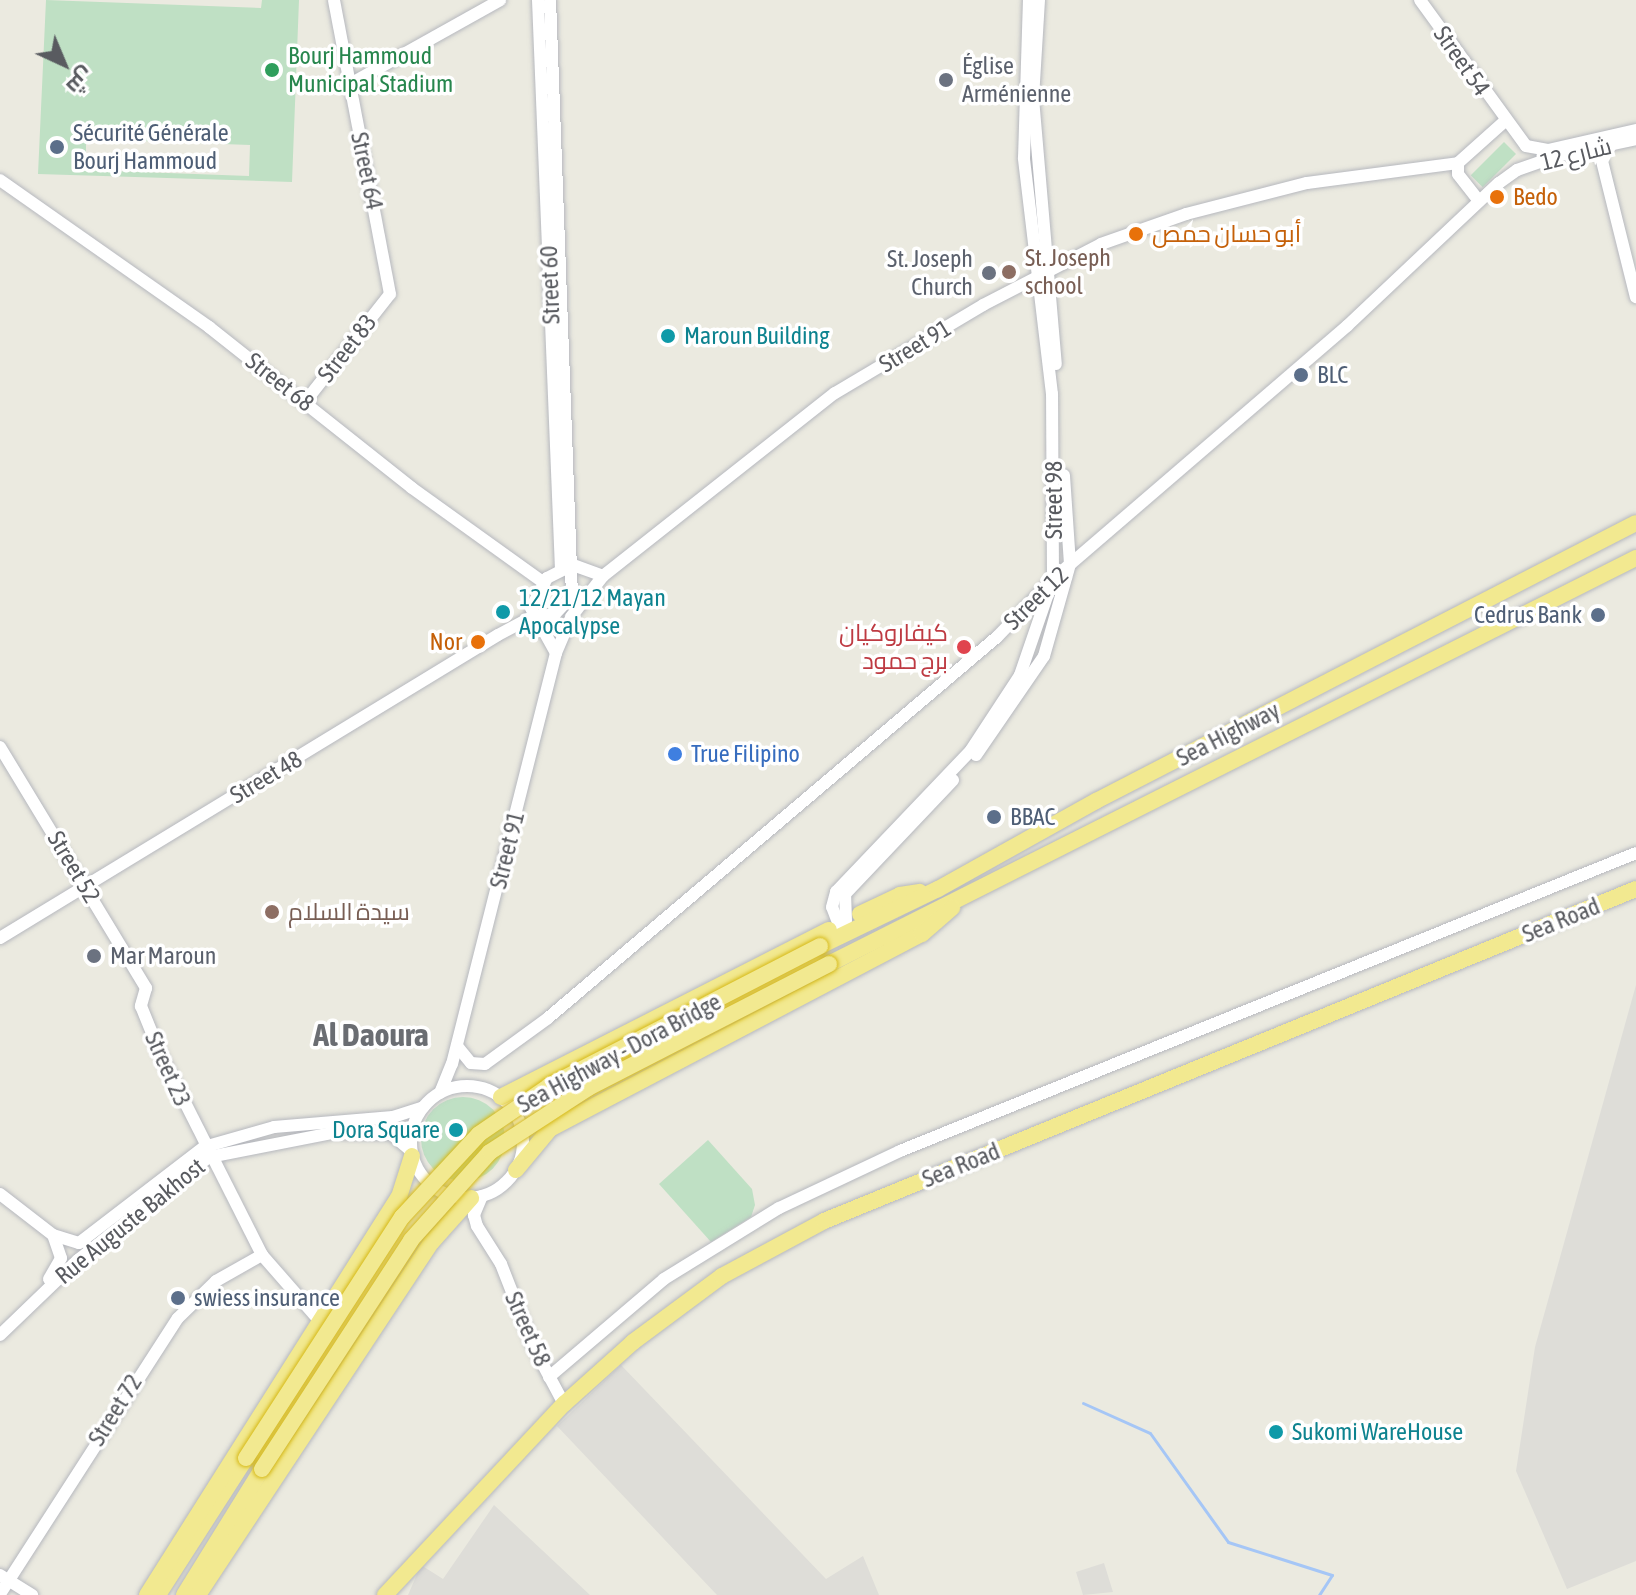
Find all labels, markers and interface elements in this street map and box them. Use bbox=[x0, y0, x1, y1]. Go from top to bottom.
street label: Street 54 bbox=[1428, 21, 1496, 101]
north arrow bbox=[24, 24, 104, 104]
place label: Bourj Hammoud Municipal Stadium bbox=[288, 42, 453, 98]
place label: Église Arménienne bbox=[962, 52, 1071, 108]
marker: Bourj Hammoud Municipal Stadium bbox=[263, 61, 281, 79]
text: ش bbox=[61, 62, 100, 100]
marker: Église Arménienne bbox=[937, 71, 955, 89]
place label: Sécurité Générale Bourj Hammoud bbox=[73, 119, 229, 175]
street label: Street 64 bbox=[345, 130, 389, 212]
street label: شارع 12 bbox=[1537, 131, 1615, 177]
marker: Sécurité Générale Bourj Hammoud bbox=[48, 138, 66, 156]
place label: Bedo bbox=[1513, 183, 1558, 211]
marker: Bedo bbox=[1488, 188, 1506, 206]
place label: أبو حسان حمص bbox=[1152, 220, 1301, 248]
marker: أبو حسان حمص bbox=[1127, 225, 1145, 243]
place label: St. Joseph school bbox=[1025, 244, 1111, 300]
street label: Street 60 bbox=[534, 245, 566, 325]
place label: St. Joseph Church bbox=[887, 245, 973, 301]
marker: St. Joseph school bbox=[1000, 263, 1018, 281]
marker: St. Joseph Church bbox=[980, 264, 998, 282]
street label: Street 83 bbox=[311, 308, 383, 388]
street label: Street 91 bbox=[874, 313, 956, 379]
place label: Maroun Building bbox=[684, 322, 830, 350]
marker: Maroun Building bbox=[659, 327, 677, 345]
street label: Street 68 bbox=[240, 346, 320, 418]
place label: BLC bbox=[1317, 361, 1348, 389]
marker: BLC bbox=[1292, 366, 1310, 384]
street label: Street 98 bbox=[1040, 461, 1068, 539]
street label: Street 12 bbox=[998, 560, 1074, 636]
place label: 12/21/12 Mayan Apocalypse bbox=[519, 584, 666, 640]
place label: Cedrus Bank bbox=[1474, 601, 1582, 629]
marker: 12/21/12 Mayan Apocalypse bbox=[494, 603, 512, 621]
marker: Cedrus Bank bbox=[1589, 606, 1607, 624]
place label: كيفاروكيان برج حمود bbox=[839, 619, 948, 675]
place label: Nor bbox=[429, 628, 462, 656]
marker: Nor bbox=[469, 633, 487, 651]
marker: كيفاروكيان برج حمود bbox=[955, 638, 973, 656]
street label: Sea Highway bbox=[1172, 696, 1284, 772]
place label: True Filipino bbox=[691, 740, 800, 768]
street label: Street 48 bbox=[225, 744, 307, 810]
marker: True Filipino bbox=[666, 745, 684, 763]
place label: BBAC bbox=[1010, 803, 1055, 831]
street label: Street 91 bbox=[484, 808, 530, 892]
marker: BBAC bbox=[985, 808, 1003, 826]
street label: Street 52 bbox=[41, 826, 107, 908]
street label: Sea Road bbox=[1518, 891, 1604, 949]
place label: سيدة السلام bbox=[288, 898, 410, 926]
marker: سيدة السلام bbox=[263, 903, 281, 921]
place label: Mar Maroun bbox=[110, 942, 216, 970]
marker: Mar Maroun bbox=[85, 947, 103, 965]
street label: Sea Highway - Dora Bridge bbox=[512, 987, 726, 1119]
district label: Al Daoura bbox=[313, 1016, 429, 1054]
street label: Street 23 bbox=[139, 1027, 197, 1111]
place label: Dora Square bbox=[332, 1116, 440, 1144]
marker: Dora Square bbox=[447, 1121, 465, 1139]
street label: Sea Road bbox=[918, 1136, 1004, 1194]
street label: Rue Auguste Bakhost bbox=[50, 1152, 210, 1290]
place label: swiess insurance bbox=[194, 1284, 340, 1312]
street label: Street 58 bbox=[499, 1287, 557, 1371]
marker: swiess insurance bbox=[169, 1289, 187, 1307]
street label: Street 72 bbox=[82, 1369, 148, 1451]
place label: Sukomi WareHouse bbox=[1292, 1418, 1463, 1446]
marker: Sukomi WareHouse bbox=[1267, 1423, 1285, 1441]

